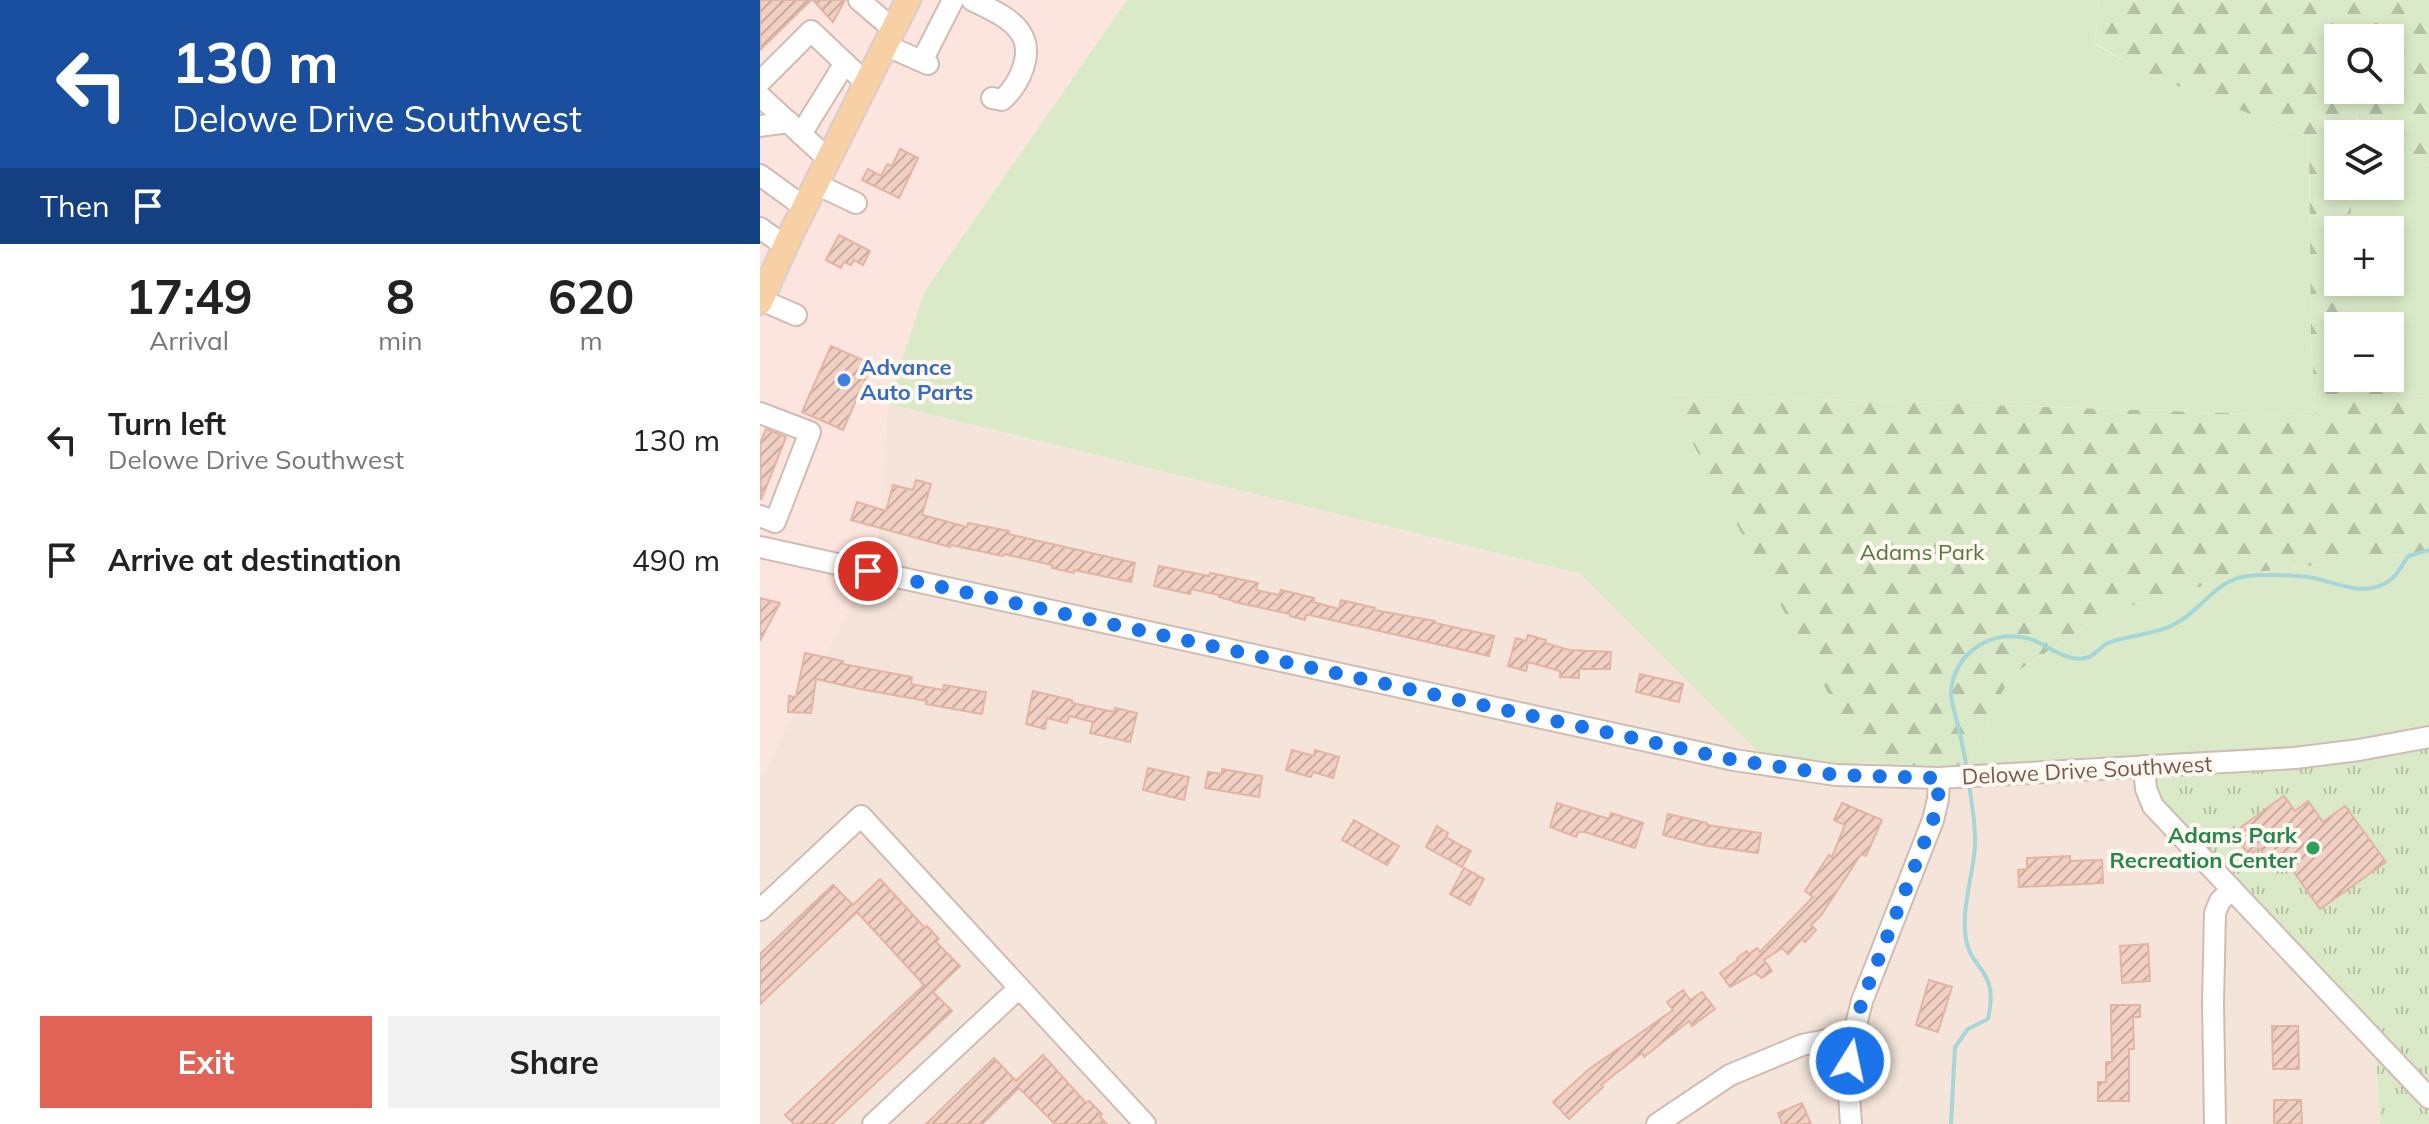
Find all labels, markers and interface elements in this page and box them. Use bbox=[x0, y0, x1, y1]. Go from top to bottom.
map controls bbox=[2324, 24, 2404, 392]
button: search bbox=[2324, 24, 2404, 104]
text: 130 m bbox=[172, 27, 339, 97]
icon: left bbox=[40, 32, 144, 136]
text: Delowe Drive Southwest bbox=[172, 96, 582, 141]
button: layers bbox=[2324, 120, 2404, 200]
icon: arrive bbox=[126, 184, 170, 228]
text: Then bbox=[40, 187, 110, 225]
button: + bbox=[2324, 216, 2404, 296]
text: 17:49 bbox=[126, 266, 253, 326]
text: 8 bbox=[386, 266, 415, 326]
text: 620 bbox=[548, 266, 634, 326]
button: − bbox=[2324, 312, 2404, 392]
text: Arrival bbox=[149, 324, 229, 357]
text: min bbox=[378, 324, 422, 357]
text: m bbox=[580, 324, 603, 357]
place label: Advance Auto Parts bbox=[860, 353, 973, 406]
marker: Advance Auto Parts bbox=[835, 371, 853, 389]
text: Turn left bbox=[108, 405, 226, 443]
icon: left bbox=[40, 418, 84, 462]
text: 130 m bbox=[632, 421, 720, 459]
text: Delowe Drive Southwest bbox=[108, 443, 404, 476]
pin bbox=[834, 537, 902, 605]
icon: arrive bbox=[40, 538, 84, 582]
park label: Adams Park bbox=[1860, 538, 1985, 566]
text: Arrive at destination bbox=[108, 541, 402, 579]
text: 490 m bbox=[632, 541, 720, 579]
icon: arrive bbox=[846, 549, 890, 593]
street label: Delowe Drive Southwest bbox=[1961, 749, 2213, 791]
place label: Adams Park Recreation Center bbox=[2110, 821, 2298, 874]
marker: Adams Park Recreation Center bbox=[2304, 839, 2322, 857]
button: Exit bbox=[40, 1016, 372, 1108]
button: Share bbox=[388, 1016, 720, 1108]
position arrow bbox=[1808, 1019, 1892, 1103]

